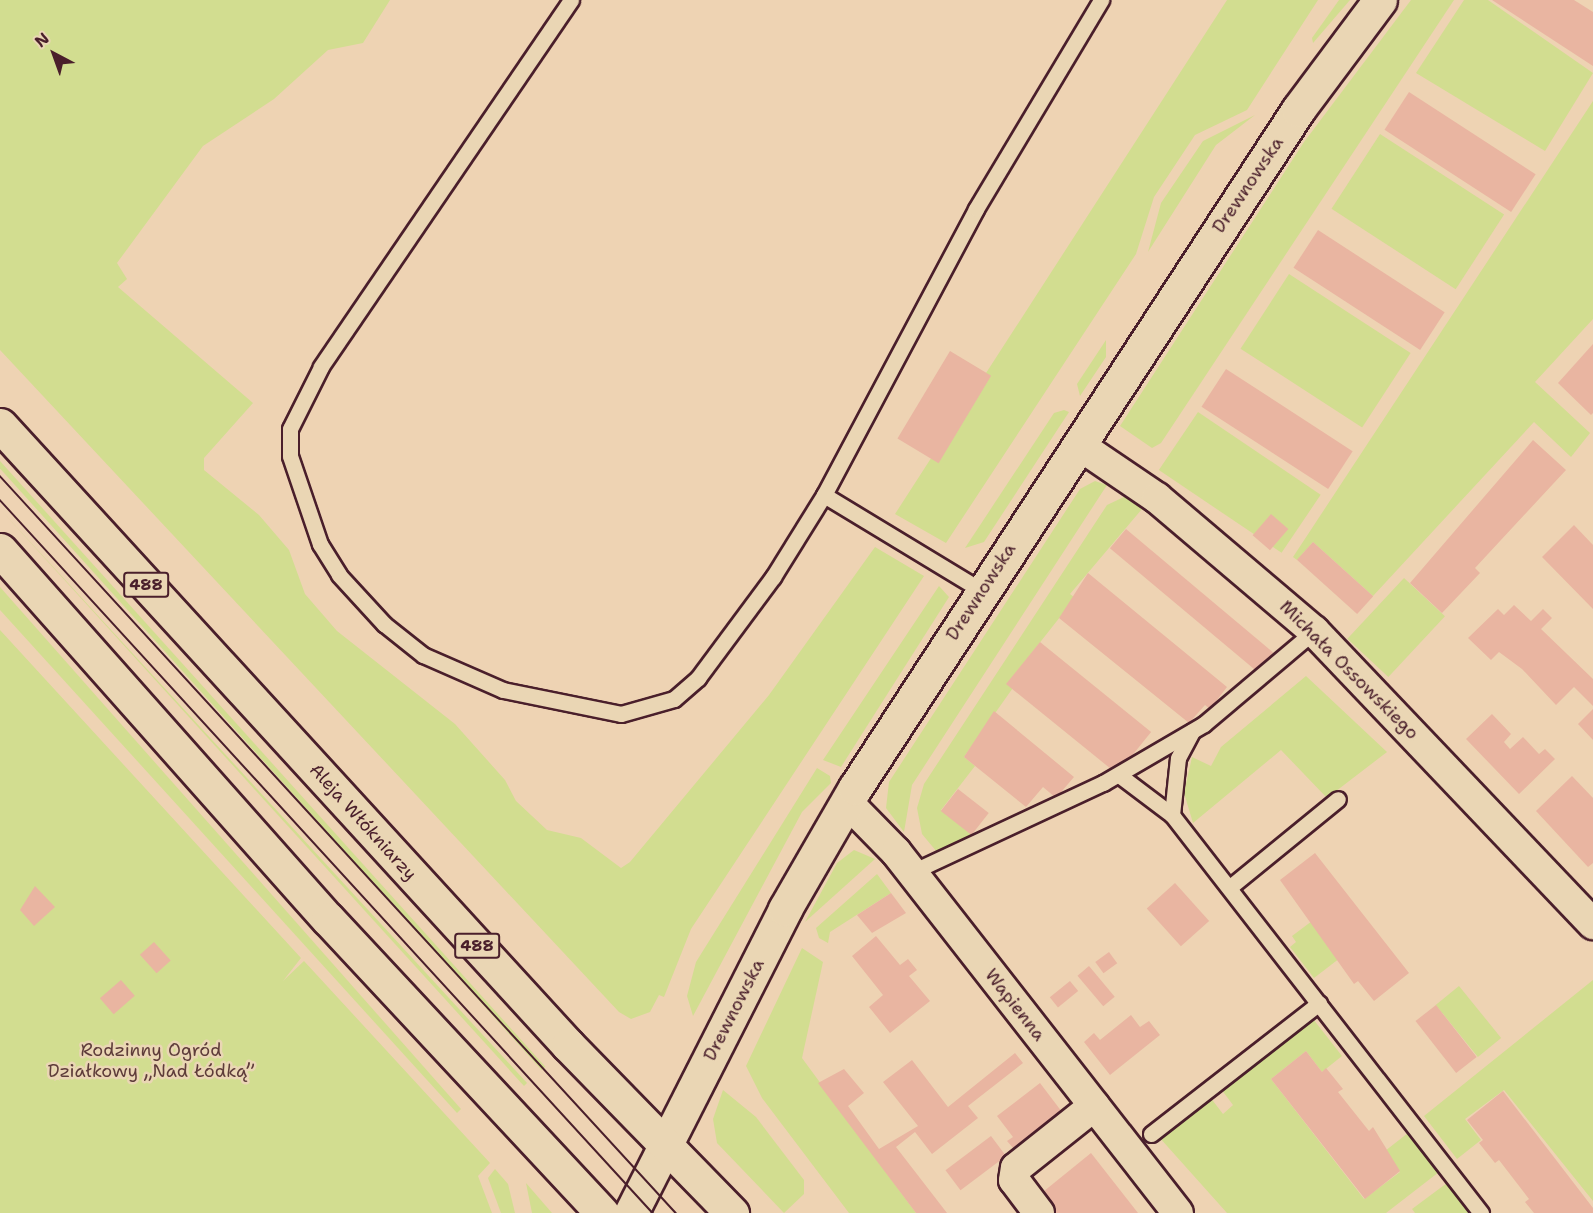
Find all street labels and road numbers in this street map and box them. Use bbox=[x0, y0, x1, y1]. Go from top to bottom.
street label: Drewnowska bbox=[1208, 133, 1288, 237]
street label: Drewnowska bbox=[942, 539, 1020, 645]
road number: 488 bbox=[122, 572, 170, 598]
street label: Michała Ossowskiego bbox=[1275, 596, 1423, 744]
street label: Aleja Włókniarzy bbox=[305, 759, 421, 885]
road number: 488 bbox=[453, 933, 501, 959]
street label: Drewnowska bbox=[699, 955, 769, 1065]
street label: Wapienna bbox=[980, 965, 1050, 1045]

